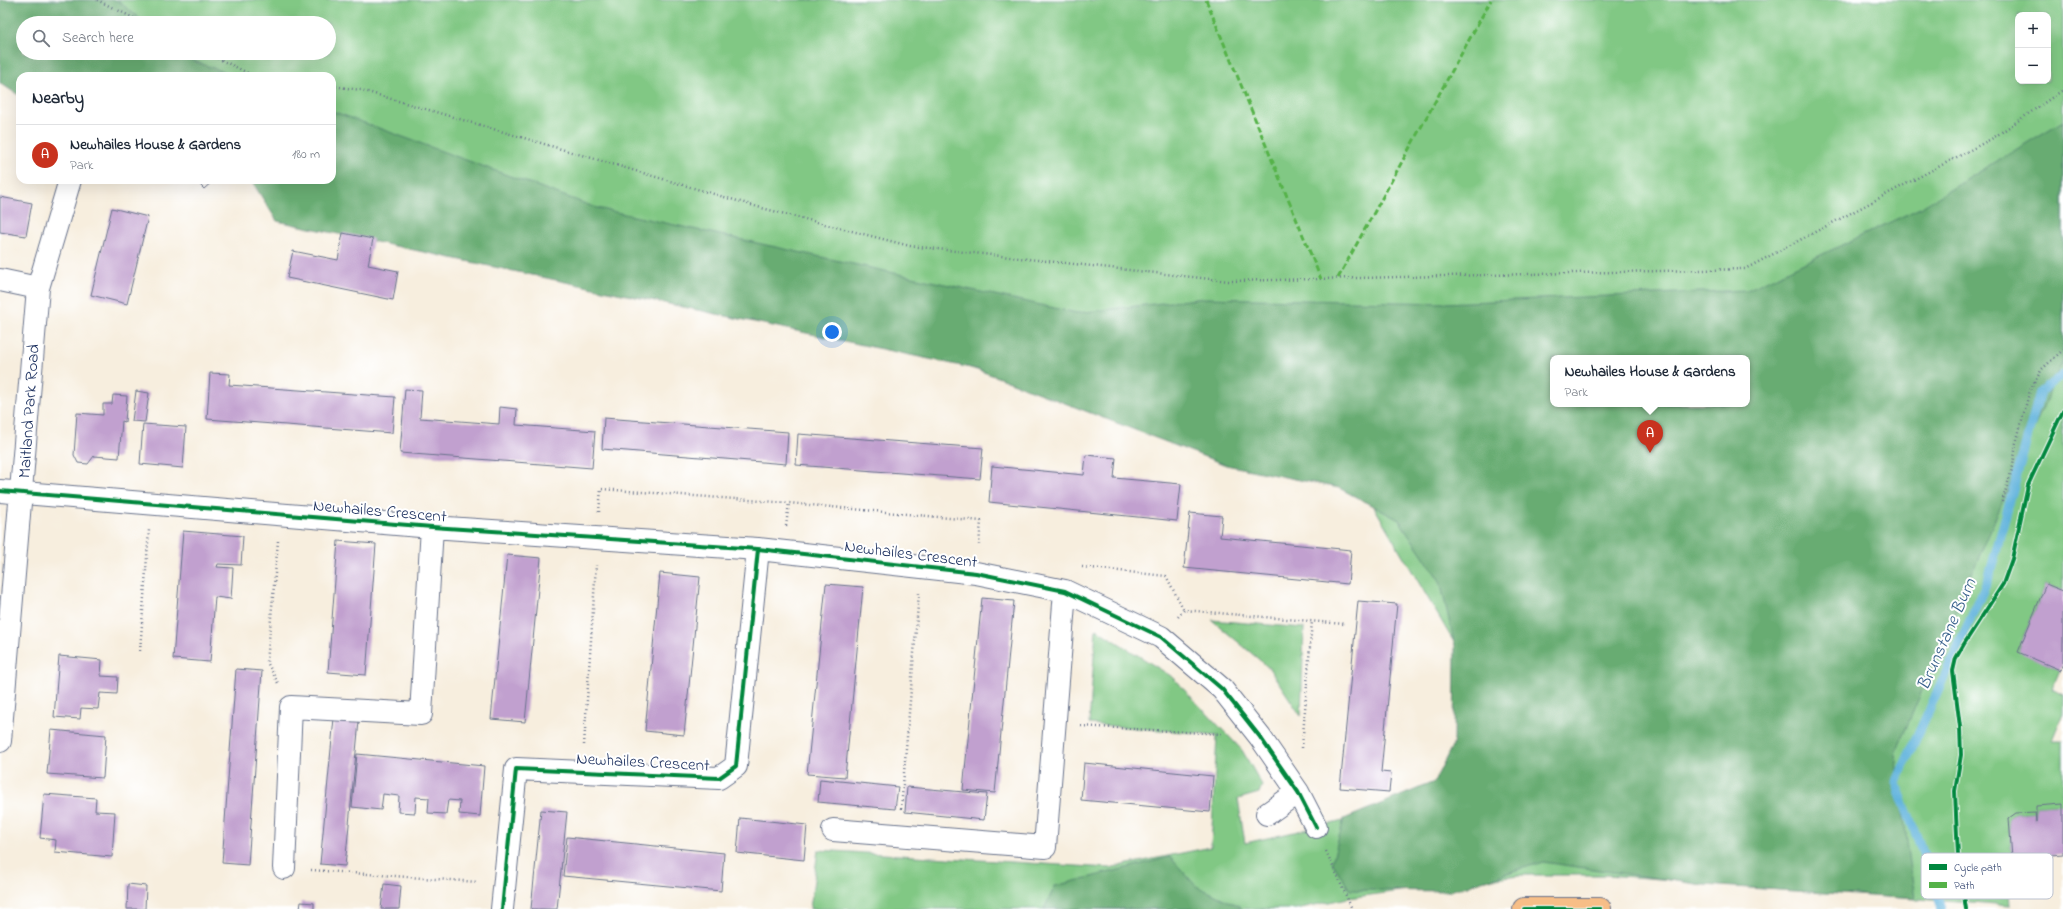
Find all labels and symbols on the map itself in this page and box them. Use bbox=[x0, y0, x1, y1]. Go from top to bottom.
your location bbox=[822, 322, 842, 342]
street label: Maitland Park Road bbox=[12, 343, 47, 479]
pin: A bbox=[1637, 420, 1663, 453]
street label: Newhailes Crescent bbox=[312, 493, 448, 530]
street label: Newhailes Crescent bbox=[843, 534, 979, 575]
water label: Brunstane Burn bbox=[1912, 574, 1985, 695]
street label: Newhailes Crescent bbox=[575, 747, 711, 778]
legend bbox=[1921, 853, 2053, 899]
text: Cycle path bbox=[1954, 860, 2002, 877]
text: Path bbox=[1954, 878, 1975, 894]

